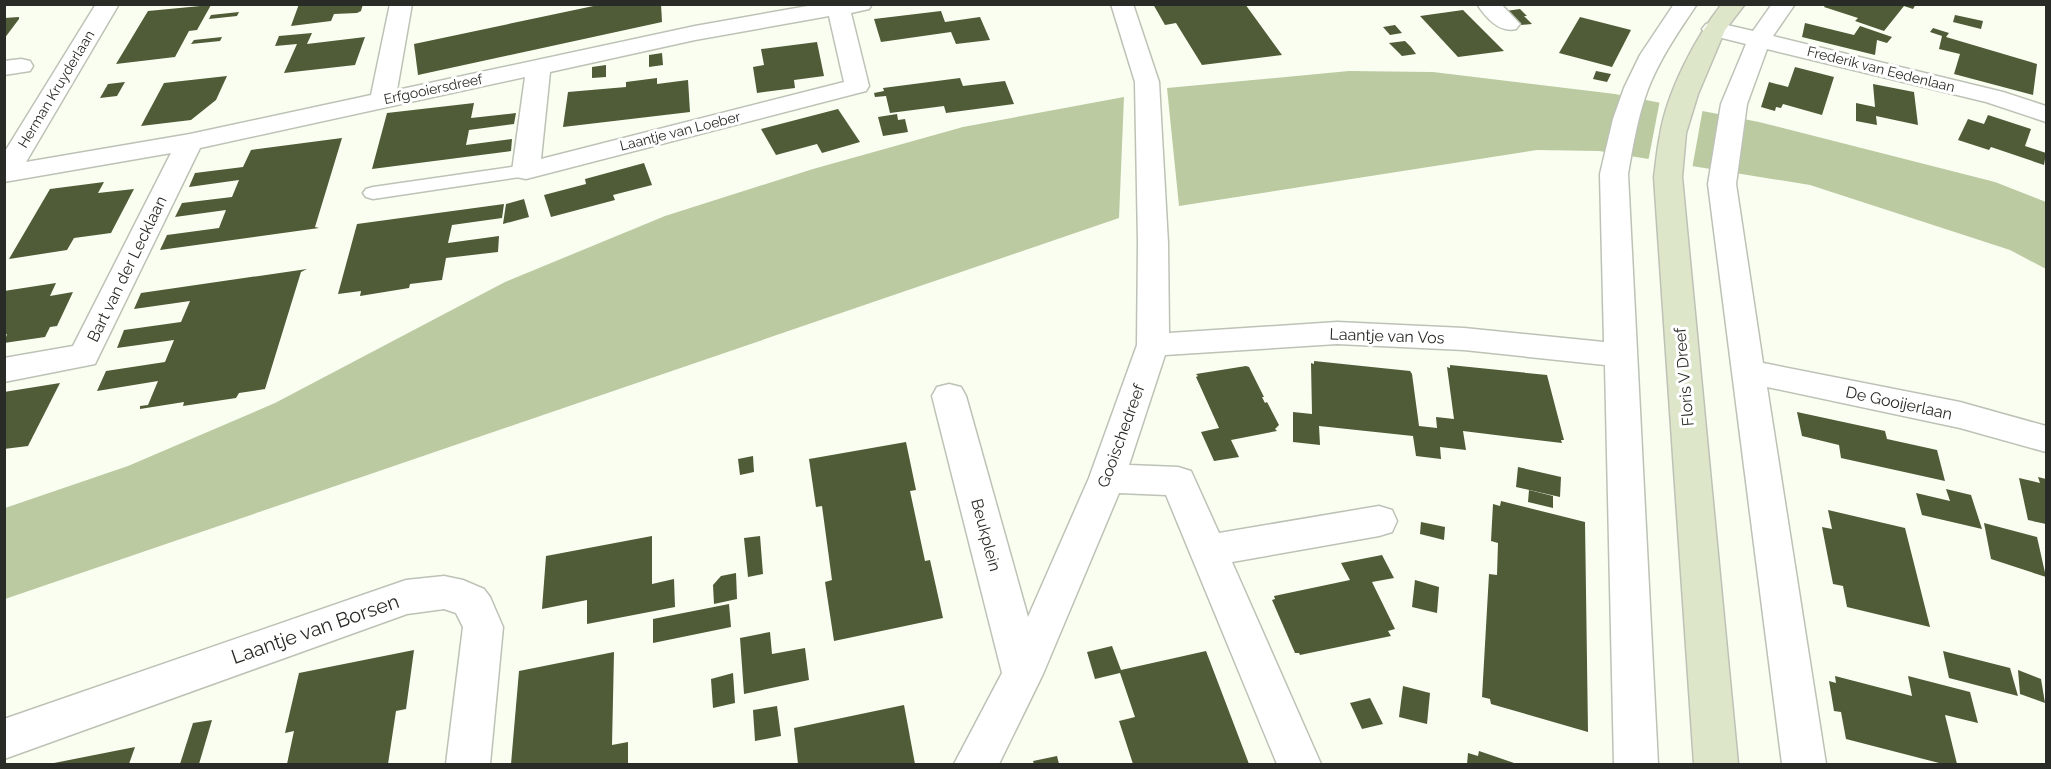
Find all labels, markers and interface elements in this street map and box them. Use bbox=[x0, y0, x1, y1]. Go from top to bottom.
street label: Herman Kruyderlaan bbox=[15, 27, 97, 151]
street label: Frederik van Eedenlaan bbox=[1806, 43, 1956, 95]
street label: Erfgooiersdreef bbox=[382, 70, 485, 107]
street label: Laantje van Loeber bbox=[618, 108, 742, 154]
street label: Bart van der Lecklaan bbox=[83, 193, 171, 345]
street label: Laantje van Vos bbox=[1329, 324, 1445, 348]
street label: Floris V Dreef bbox=[1670, 326, 1698, 427]
street label: Gooischedreef bbox=[1094, 381, 1149, 490]
street label: De Gooijerlaan bbox=[1844, 382, 1954, 424]
street label: Beukplein bbox=[967, 497, 1005, 573]
street label: Laantje van Borsen bbox=[228, 589, 402, 669]

